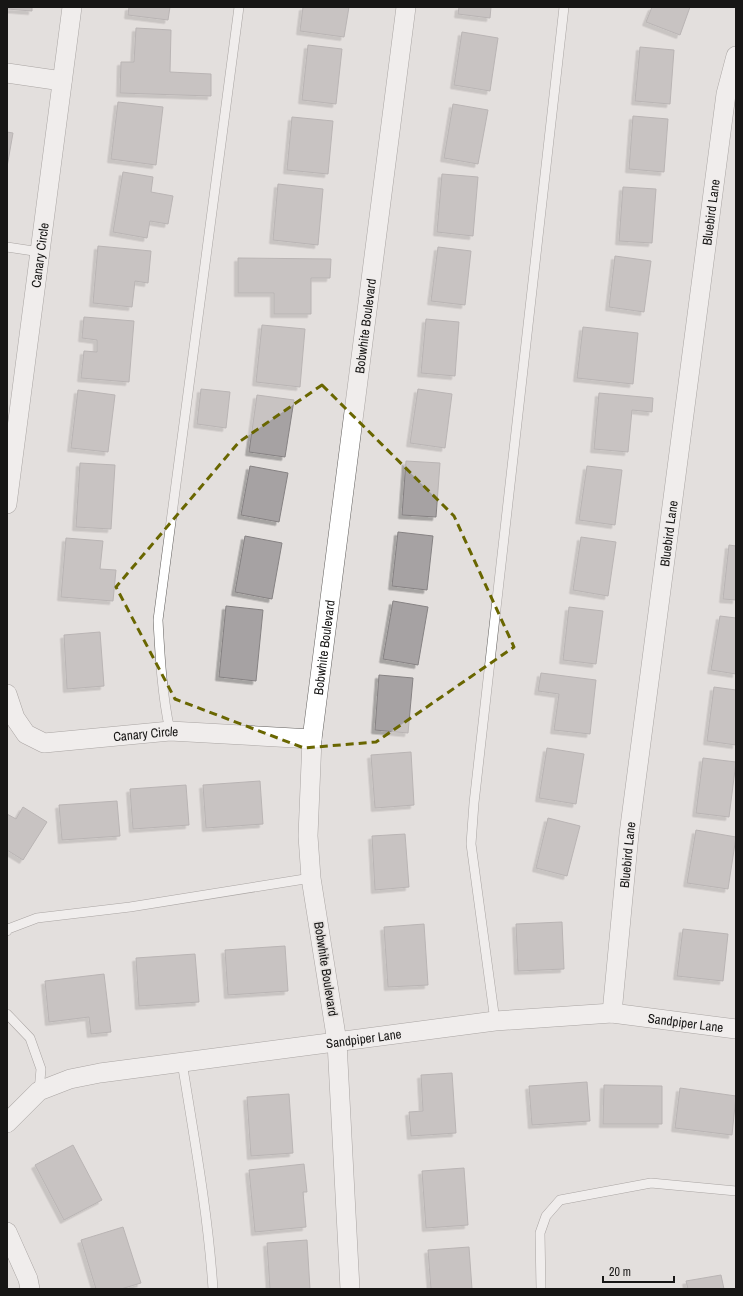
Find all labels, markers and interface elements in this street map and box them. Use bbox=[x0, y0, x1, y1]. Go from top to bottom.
street label: Bluebird Lane bbox=[698, 178, 723, 246]
street label: Canary Circle bbox=[27, 222, 52, 289]
street label: Bobwhite Boulevard bbox=[351, 277, 380, 374]
street label: Bluebird Lane bbox=[656, 499, 681, 567]
street label: Bobwhite Boulevard bbox=[309, 599, 338, 696]
street label: Canary Circle bbox=[112, 723, 179, 745]
street label: Bluebird Lane bbox=[615, 820, 639, 889]
street label: Bobwhite Boulevard bbox=[310, 921, 342, 1018]
street label: Sandpiper Lane bbox=[647, 1009, 724, 1036]
street label: Sandpiper Lane bbox=[325, 1025, 402, 1052]
scale bar bbox=[603, 1258, 674, 1284]
text: 20 m bbox=[609, 1264, 631, 1280]

